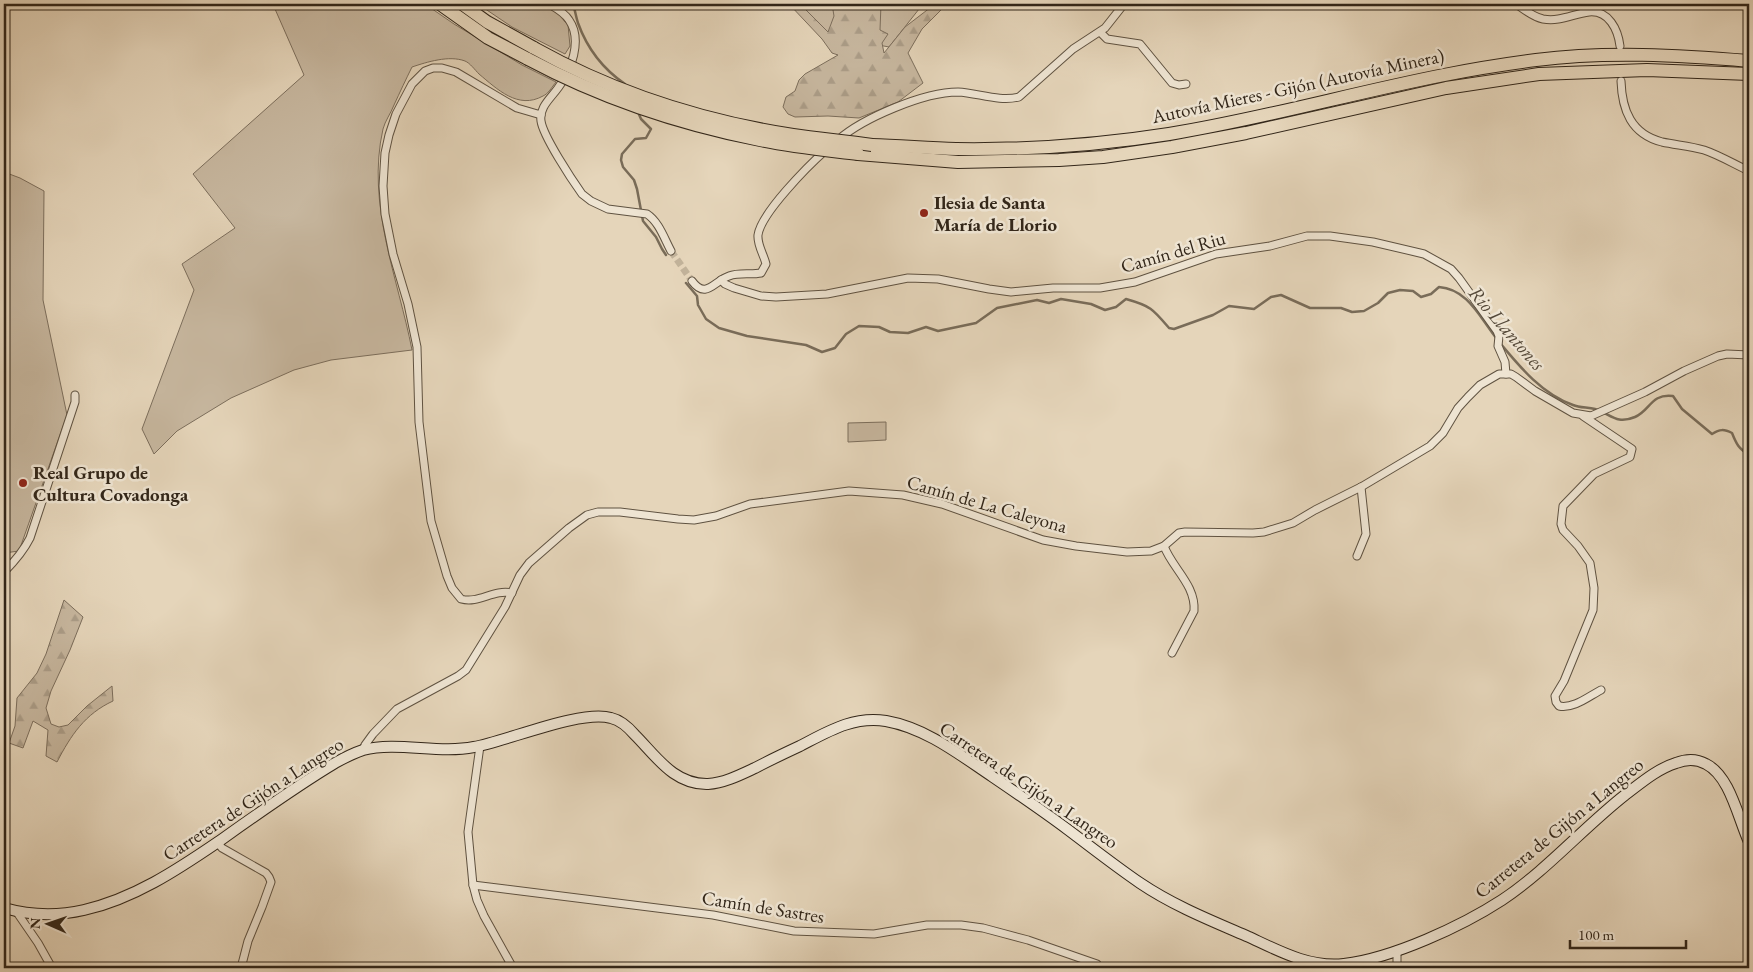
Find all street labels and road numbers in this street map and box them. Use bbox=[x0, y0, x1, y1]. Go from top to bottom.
street label: Autovía Mieres - Gijón (Autovía Minera) bbox=[1149, 43, 1446, 129]
street label: Camín del Riu bbox=[1118, 225, 1228, 279]
street label: Camín de La Caleyona bbox=[904, 469, 1070, 539]
street label: Carretera de Gijón a Langreo bbox=[935, 716, 1123, 854]
street label: Carretera de Gijón a Langreo bbox=[158, 731, 348, 867]
street label: Carretera de Gijón a Langreo bbox=[1469, 752, 1649, 904]
street label: Camín de Sastres bbox=[700, 885, 826, 929]

